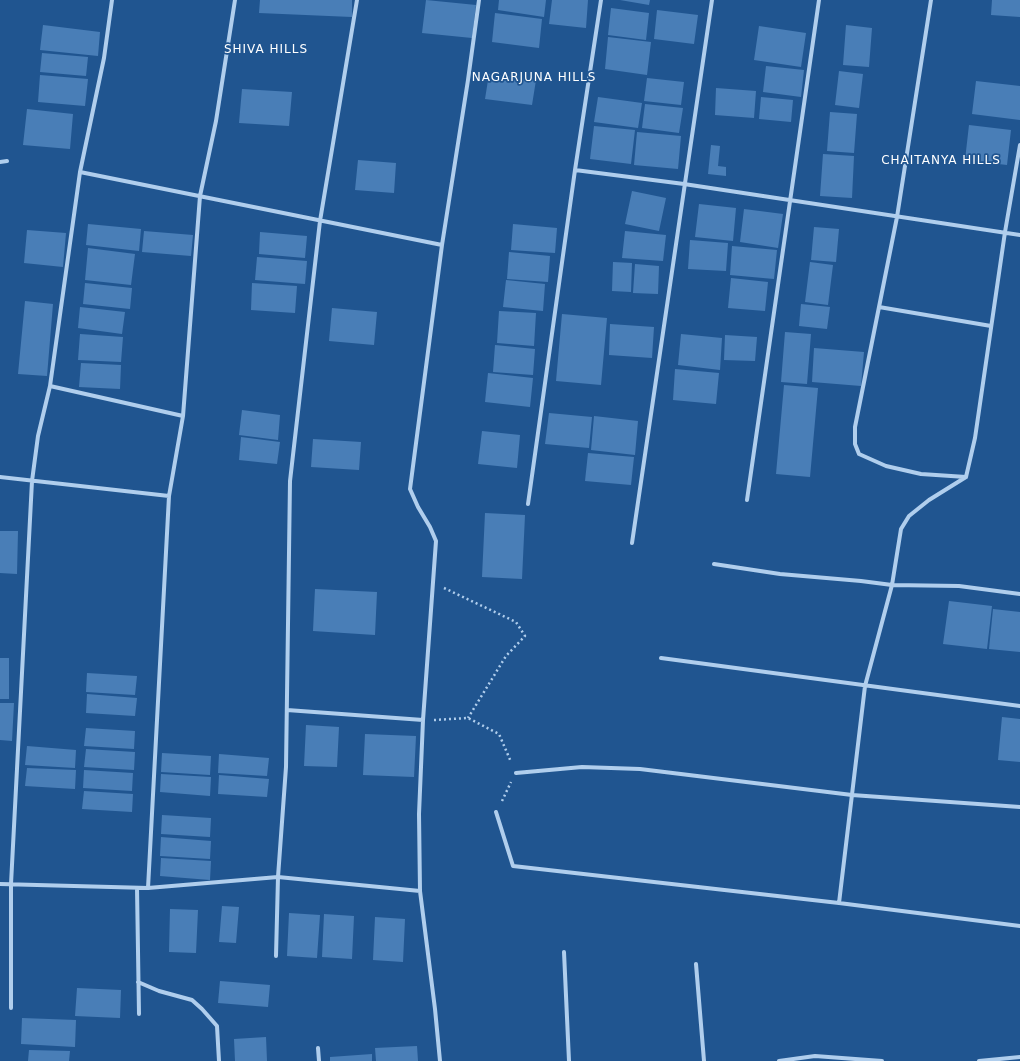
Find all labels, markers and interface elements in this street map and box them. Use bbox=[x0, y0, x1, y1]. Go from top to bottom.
district label: SHIVA HILLS bbox=[224, 43, 308, 57]
district label: NAGARJUNA HILLS bbox=[472, 71, 596, 85]
district label: CHAITANYA HILLS bbox=[881, 154, 1001, 168]

